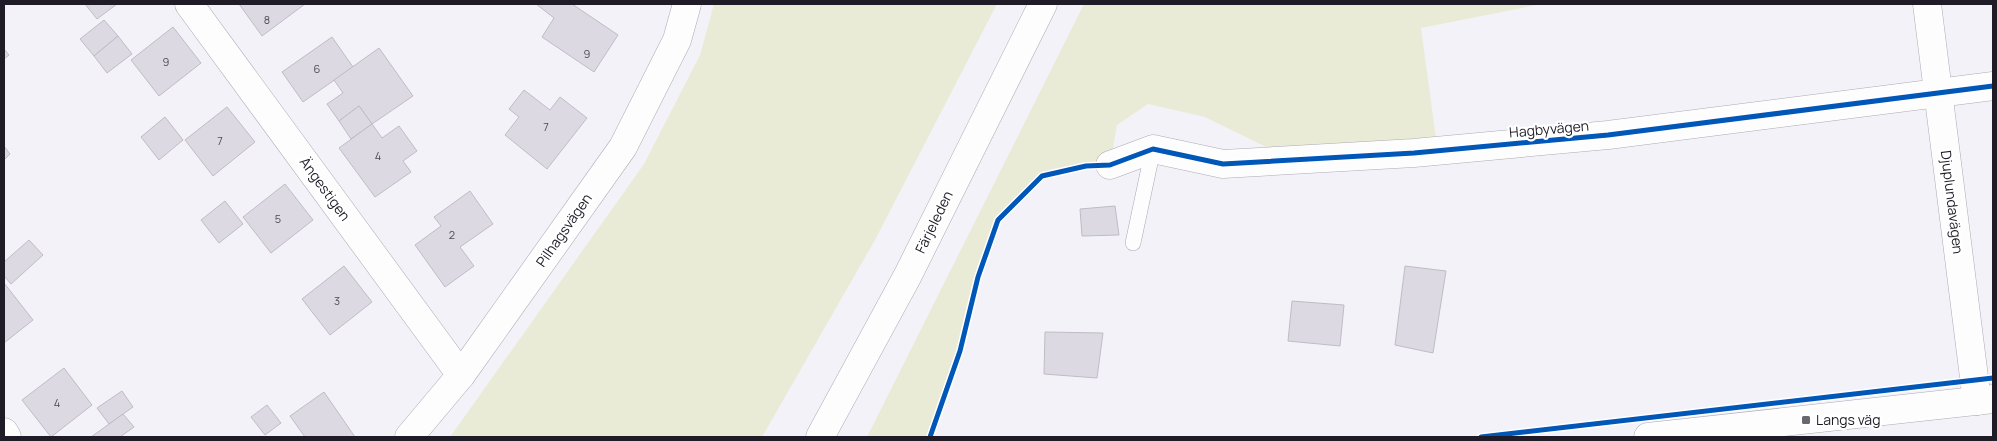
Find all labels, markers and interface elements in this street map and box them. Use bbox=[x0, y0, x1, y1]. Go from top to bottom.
house number: 8 bbox=[264, 12, 270, 27]
house number: 9 bbox=[584, 46, 591, 61]
house number: 9 bbox=[163, 54, 170, 69]
house number: 6 bbox=[314, 61, 321, 76]
street label: Hagbyvägen bbox=[1508, 116, 1590, 141]
house number: 7 bbox=[543, 119, 549, 134]
house number: 7 bbox=[217, 133, 223, 148]
house number: 4 bbox=[375, 148, 381, 163]
street label: Djuplundavägen bbox=[1937, 149, 1968, 255]
street label: Ängestigen bbox=[296, 153, 355, 224]
street label: Färjeleden bbox=[910, 187, 957, 256]
street label: Pilhagsvägen bbox=[531, 189, 596, 270]
house number: 5 bbox=[275, 211, 281, 226]
house number: 2 bbox=[449, 227, 455, 242]
house number: 3 bbox=[334, 293, 340, 308]
house number: 4 bbox=[54, 395, 60, 410]
place label: Langs väg bbox=[1816, 410, 1880, 429]
marker: Langs väg bbox=[1800, 414, 1812, 426]

